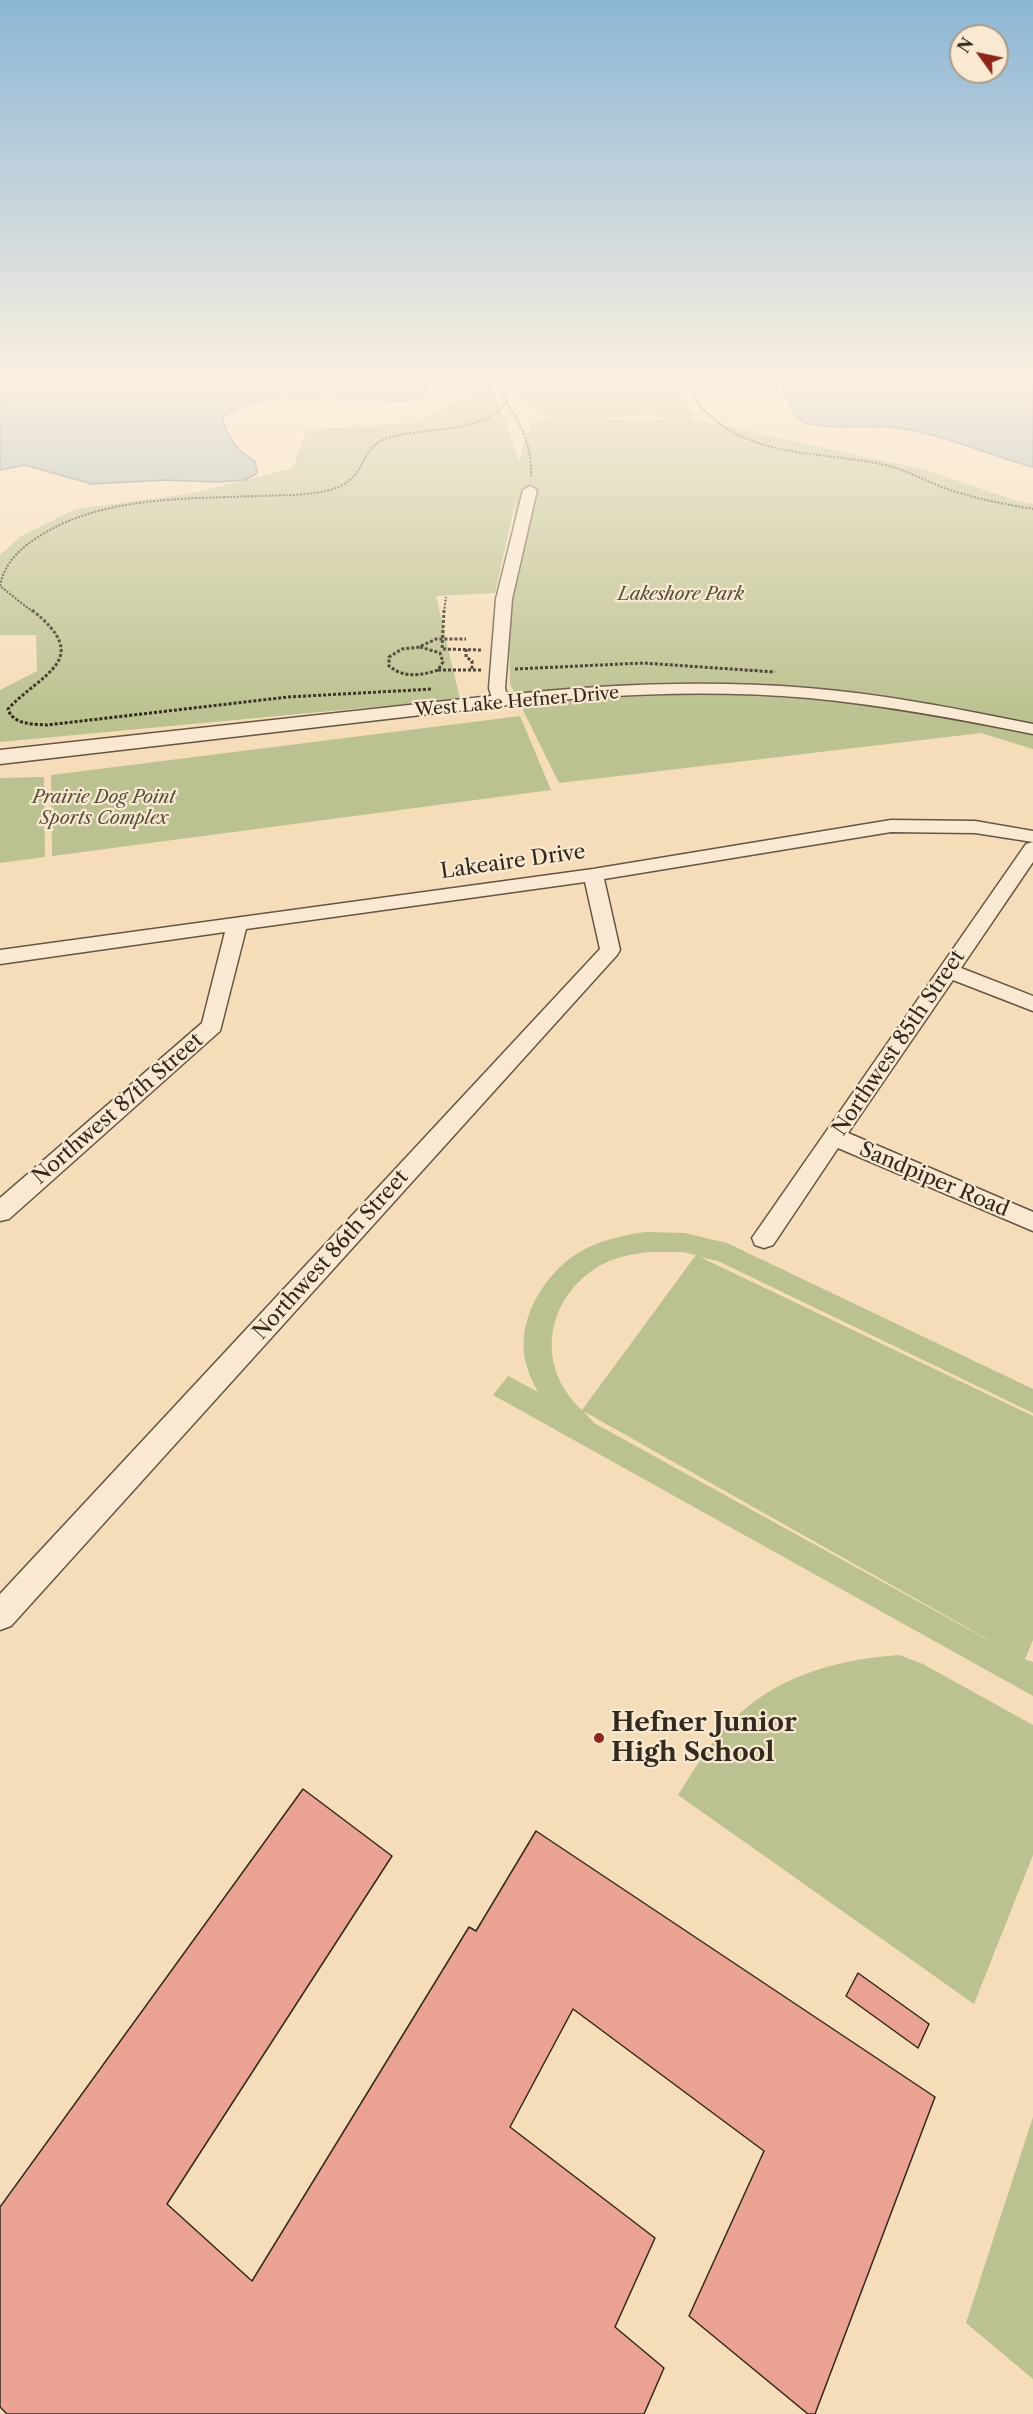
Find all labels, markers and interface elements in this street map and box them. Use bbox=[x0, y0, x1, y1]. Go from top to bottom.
north arrow bbox=[949, 24, 1009, 84]
text: N bbox=[953, 34, 978, 57]
park label: Lakeshore Park bbox=[618, 584, 744, 606]
street label: West Lake Hefner Drive bbox=[414, 682, 620, 722]
park label: Prairie Dog Point Sports Complex bbox=[32, 787, 176, 830]
street label: Lakeaire Drive bbox=[439, 839, 587, 885]
street label: Northwest 85th Street bbox=[827, 945, 971, 1141]
street label: Northwest 87th Street bbox=[28, 1028, 208, 1190]
street label: Sandpiper Road bbox=[855, 1137, 1013, 1223]
street label: Northwest 86th Street bbox=[248, 1165, 414, 1345]
place label: Hefner Junior High School bbox=[611, 1707, 797, 1768]
marker: Hefner Junior High School bbox=[592, 1731, 606, 1745]

